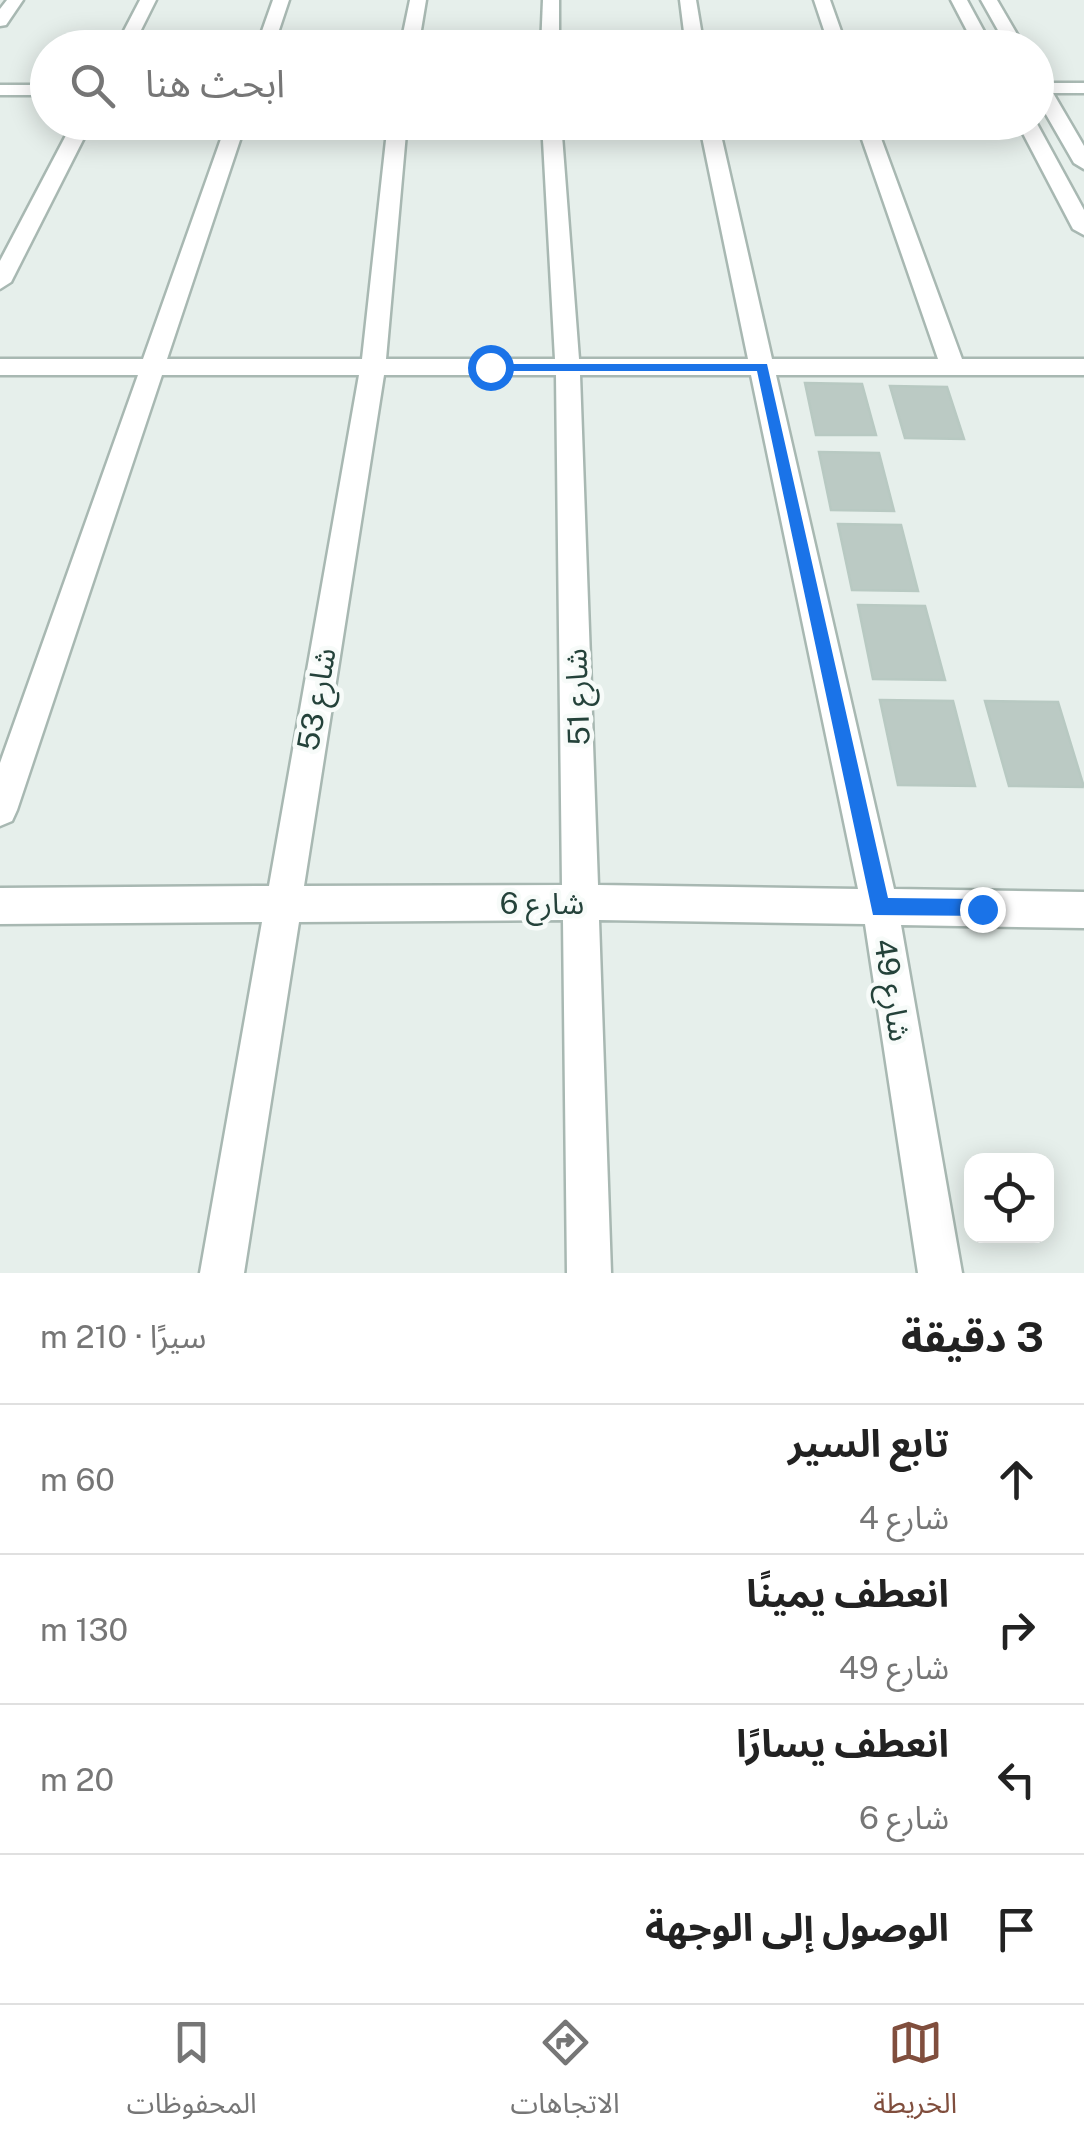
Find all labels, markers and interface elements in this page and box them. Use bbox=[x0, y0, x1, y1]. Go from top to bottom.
search box bbox=[30, 30, 1054, 140]
icon: search bbox=[65, 58, 120, 113]
text: ابحث هنا bbox=[145, 61, 285, 106]
route start bbox=[468, 345, 514, 391]
street label: شارع 53 bbox=[289, 645, 348, 754]
street label: شارع 51 bbox=[557, 648, 602, 746]
street label: شارع 6 bbox=[500, 885, 584, 926]
route end bbox=[960, 887, 1006, 933]
street label: شارع 49 bbox=[862, 936, 919, 1045]
map controls bbox=[964, 1153, 1054, 1243]
button: locate bbox=[964, 1153, 1054, 1243]
text: 3 دقيقة bbox=[901, 1312, 1044, 1361]
text: سيرًا · 210 m bbox=[40, 1318, 206, 1355]
text: تابع السير bbox=[788, 1421, 949, 1466]
icon: ahead bbox=[989, 1452, 1044, 1507]
text: 60 m bbox=[40, 1461, 115, 1498]
text: شارع 4 bbox=[859, 1499, 949, 1536]
text: انعطف يمينًا bbox=[746, 1571, 949, 1616]
icon: right bbox=[989, 1602, 1044, 1657]
text: 130 m bbox=[40, 1611, 128, 1648]
text: شارع 49 bbox=[839, 1649, 949, 1686]
text: انعطف يسارًا bbox=[736, 1721, 949, 1766]
icon: left bbox=[989, 1752, 1044, 1807]
text: 20 m bbox=[40, 1761, 114, 1798]
text: شارع 6 bbox=[859, 1799, 949, 1836]
icon: arrive bbox=[989, 1902, 1044, 1957]
text: الوصول إلى الوجهة bbox=[645, 1905, 949, 1950]
tab: المحفوظات bbox=[127, 2015, 257, 2134]
tab: الاتجاهات bbox=[510, 2015, 620, 2134]
tab: الخريطة bbox=[873, 2015, 957, 2134]

